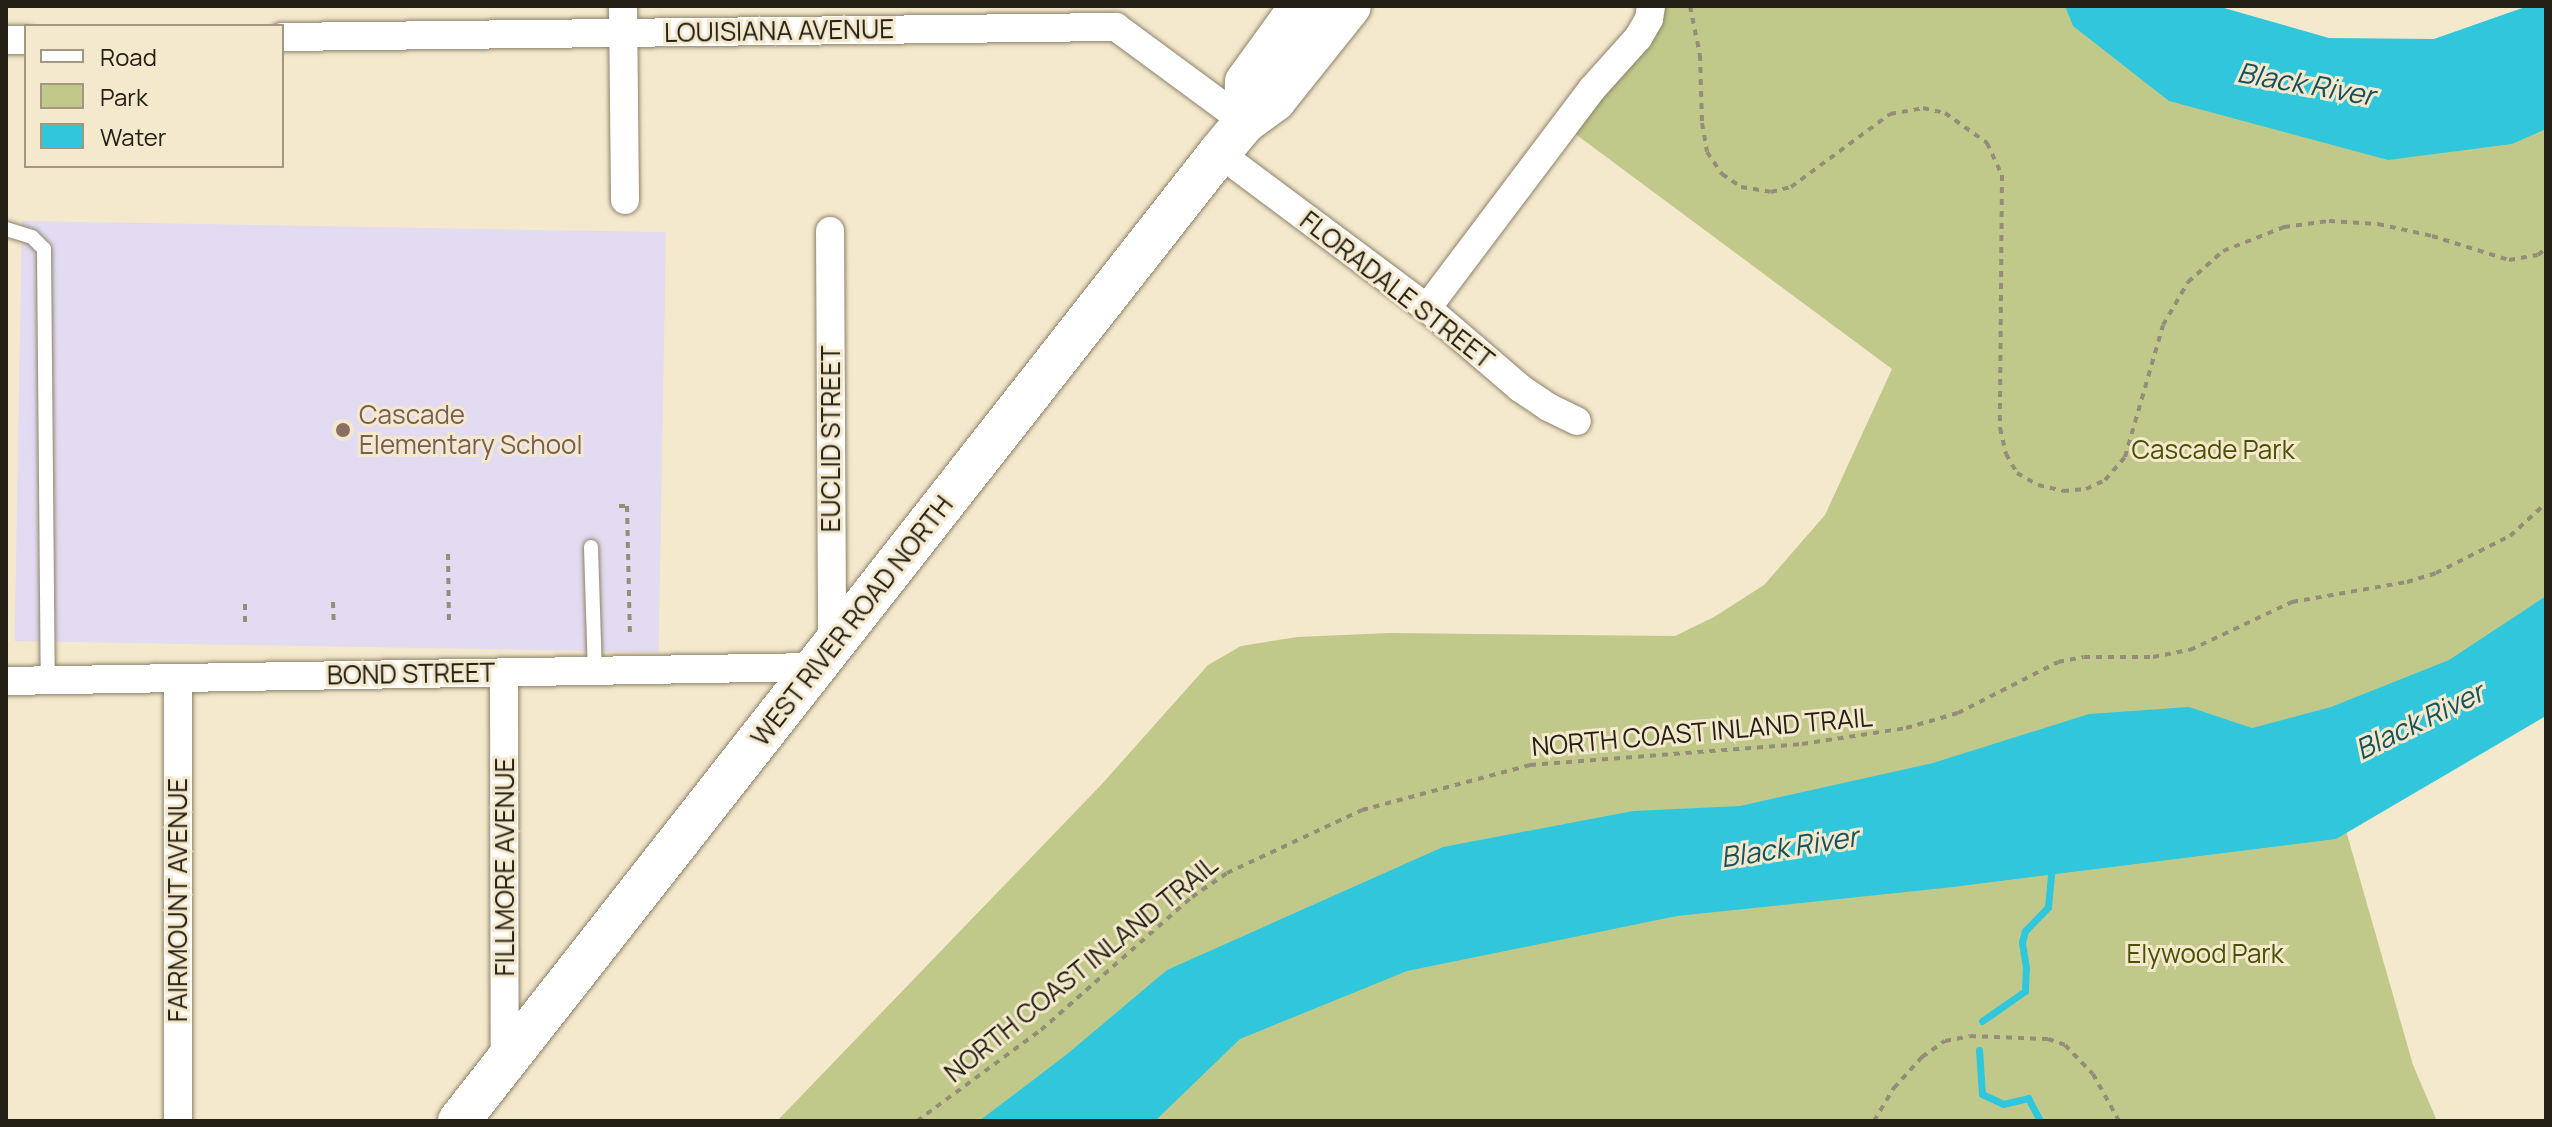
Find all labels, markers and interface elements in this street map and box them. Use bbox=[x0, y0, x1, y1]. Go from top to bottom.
street label: LOUISIANA AVENUE bbox=[664, 13, 894, 49]
legend bbox=[24, 24, 284, 168]
text: Road bbox=[100, 40, 157, 73]
water label: Black River bbox=[2235, 54, 2377, 112]
text: Park bbox=[100, 80, 148, 113]
text: Water bbox=[100, 120, 167, 153]
street label: FLORADALE STREET bbox=[1294, 205, 1500, 375]
street label: EUCLID STREET bbox=[815, 346, 847, 532]
place label: Cascade Elementary School bbox=[359, 399, 583, 460]
marker: Cascade Elementary School bbox=[334, 421, 352, 439]
park label: Cascade Park bbox=[2131, 434, 2295, 466]
street label: WEST RIVER ROAD NORTH bbox=[744, 489, 960, 753]
street label: BOND STREET bbox=[327, 657, 495, 691]
water label: Black River bbox=[2349, 675, 2489, 765]
street label: NORTH COAST INLAND TRAIL bbox=[1530, 702, 1874, 762]
street label: FILLMORE AVENUE bbox=[489, 758, 521, 976]
street label: FAIRMOUNT AVENUE bbox=[162, 777, 194, 1023]
water label: Black River bbox=[1718, 819, 1860, 873]
street label: NORTH COAST INLAND TRAIL bbox=[938, 849, 1224, 1089]
park label: Elywood Park bbox=[2126, 938, 2284, 970]

